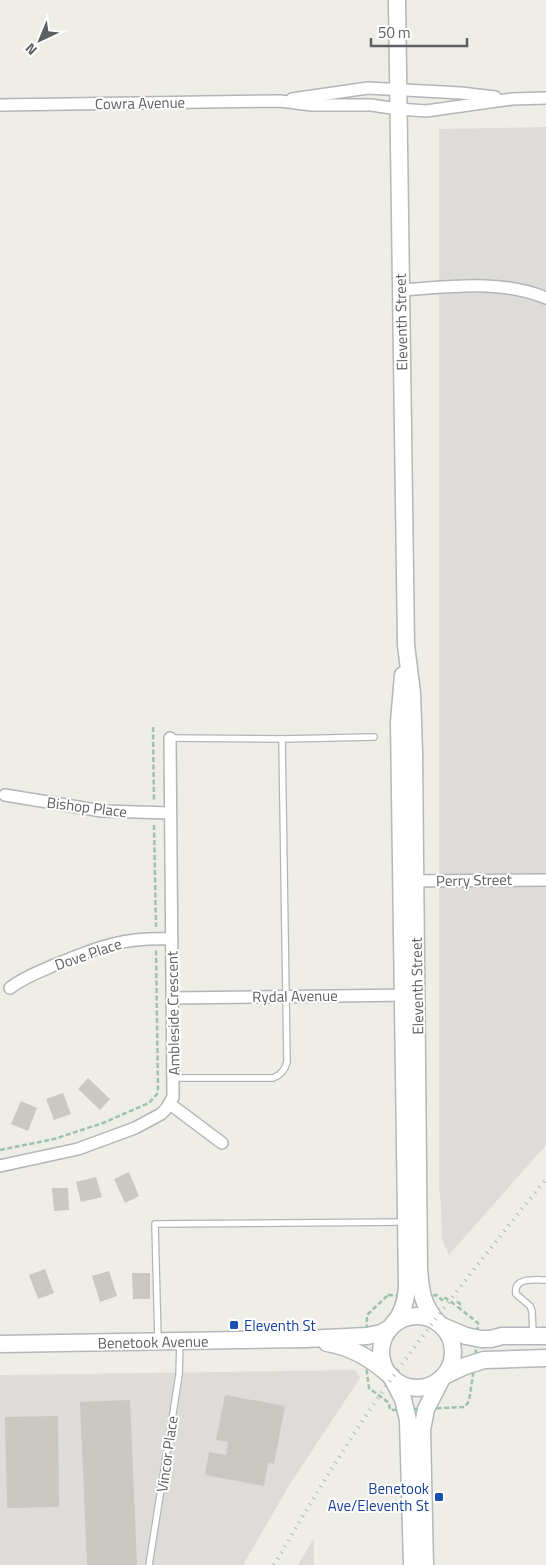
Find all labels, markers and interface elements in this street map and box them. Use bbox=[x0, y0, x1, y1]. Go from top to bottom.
north arrow bbox=[15, 15, 65, 65]
scale bar bbox=[371, 15, 467, 47]
text: 50 m bbox=[378, 21, 411, 44]
text: N bbox=[20, 39, 41, 61]
street label: Cowra Avenue bbox=[95, 91, 185, 115]
street label: Eleventh Street bbox=[389, 272, 413, 371]
street label: Bishop Place bbox=[46, 791, 128, 823]
street label: Perry Street bbox=[436, 868, 513, 892]
street label: Dove Place bbox=[51, 932, 125, 976]
street label: Eleventh Street bbox=[405, 936, 429, 1035]
street label: Ambleside Crescent bbox=[160, 950, 186, 1075]
street label: Rydal Avenue bbox=[252, 984, 338, 1008]
place label: Eleventh St bbox=[244, 1314, 316, 1337]
marker: Eleventh St bbox=[228, 1319, 240, 1331]
street label: Benetook Avenue bbox=[97, 1330, 209, 1354]
street label: Vincor Place bbox=[150, 1414, 184, 1494]
place label: Benetook Ave/Eleventh St bbox=[328, 1477, 430, 1517]
marker: Benetook Ave/Eleventh St bbox=[433, 1491, 445, 1503]

